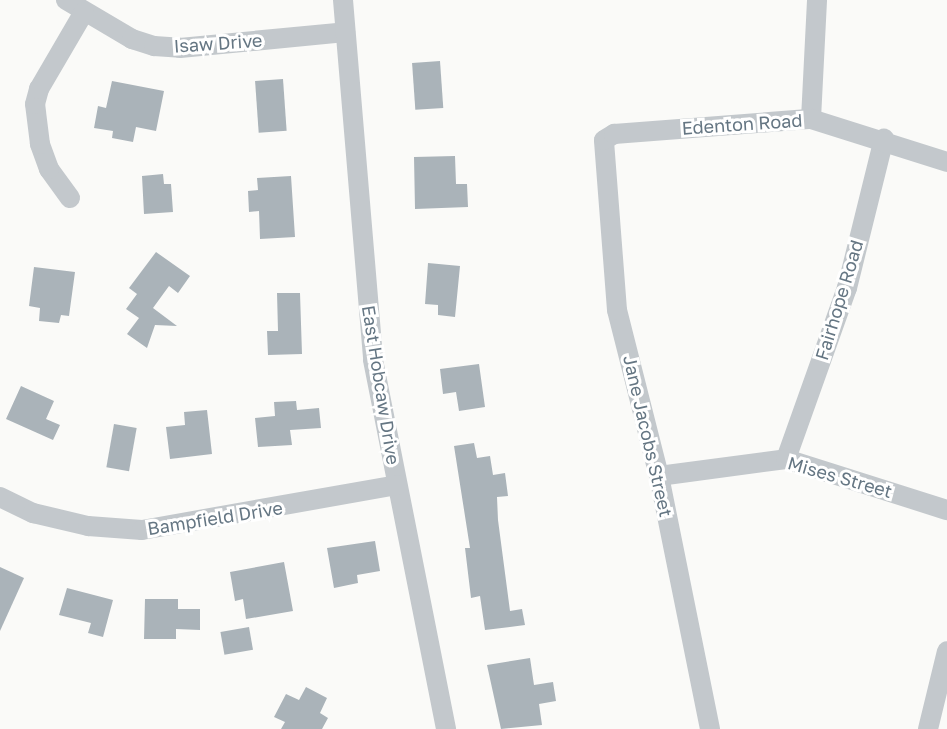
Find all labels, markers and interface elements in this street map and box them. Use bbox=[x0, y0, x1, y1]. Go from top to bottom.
street label: Isaw Drive bbox=[173, 29, 263, 57]
street label: Edenton Road bbox=[681, 109, 803, 139]
street label: Fairhope Road bbox=[810, 237, 868, 363]
street label: East Hobcaw Drive bbox=[358, 304, 404, 466]
street label: Jane Jacobs Street bbox=[619, 353, 677, 519]
street label: Mises Street bbox=[785, 452, 895, 502]
street label: Bampfield Drive bbox=[146, 497, 284, 539]

